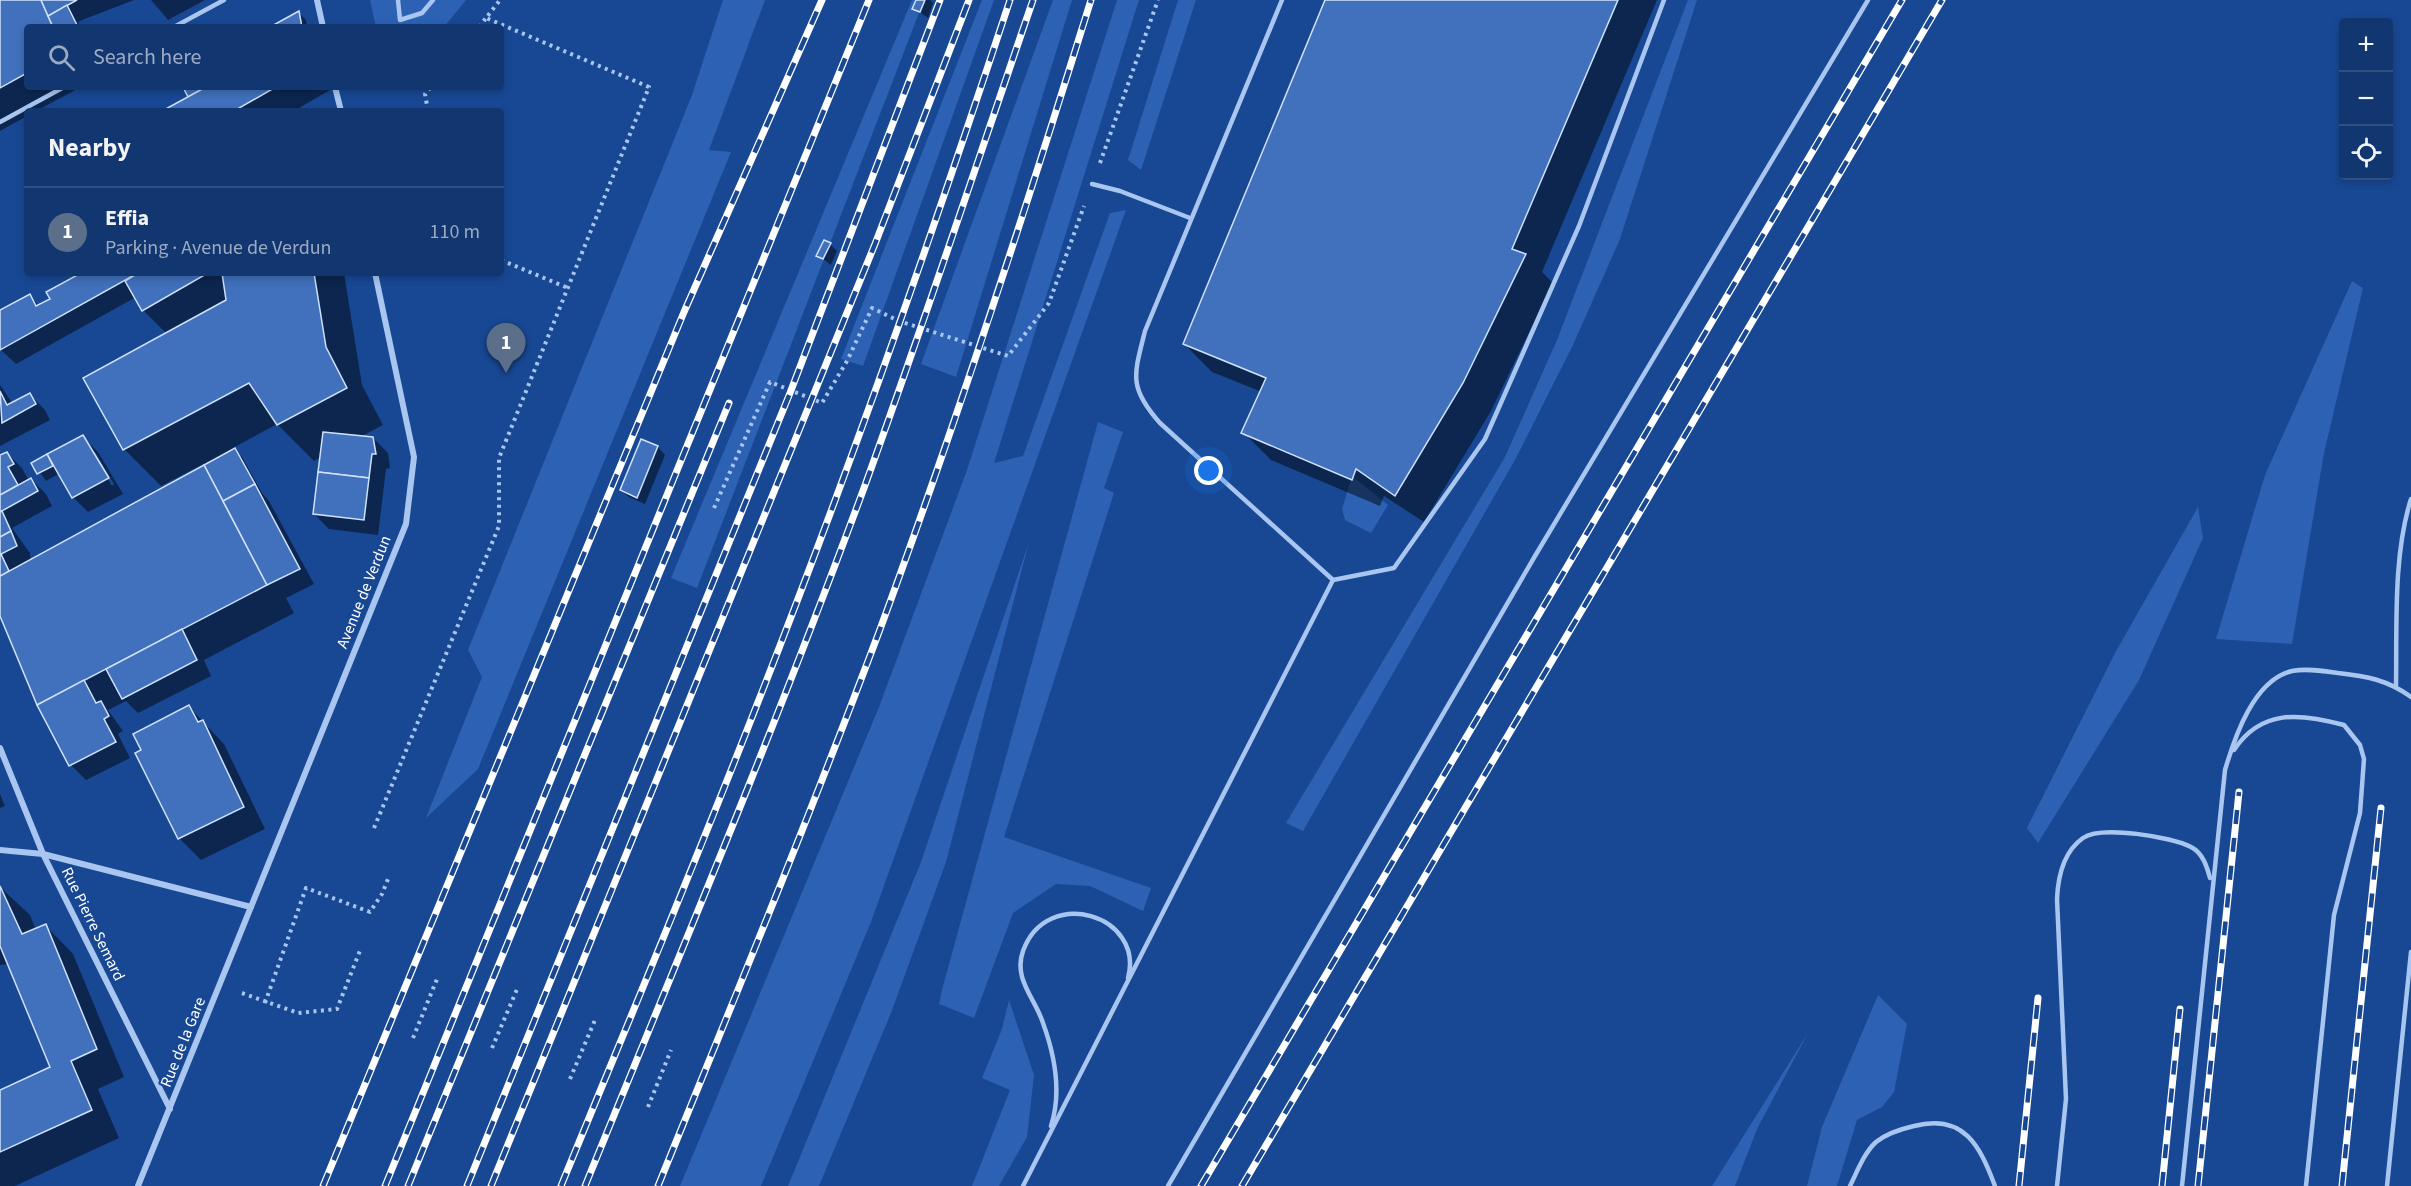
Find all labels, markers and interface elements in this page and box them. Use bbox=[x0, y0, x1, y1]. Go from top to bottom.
map controls bbox=[2339, 18, 2393, 180]
button: + bbox=[2339, 18, 2393, 72]
search box bbox=[24, 24, 504, 90]
icon: search bbox=[45, 41, 78, 74]
text: Search here bbox=[93, 41, 201, 73]
button: − bbox=[2339, 72, 2393, 126]
button: locate bbox=[2339, 126, 2393, 180]
text: Nearby bbox=[48, 129, 131, 166]
text: Effia bbox=[105, 202, 149, 234]
text: 1 bbox=[62, 218, 73, 246]
text: 110 m bbox=[430, 218, 480, 246]
text: Parking · Avenue de Verdun bbox=[105, 234, 332, 262]
pin: 1 bbox=[486, 324, 526, 373]
your location bbox=[1194, 456, 1223, 485]
street label: Avenue de Verdun bbox=[331, 532, 397, 652]
street label: Rue Pierre Semard bbox=[56, 863, 130, 985]
street label: Rue de la Gare bbox=[155, 994, 211, 1090]

